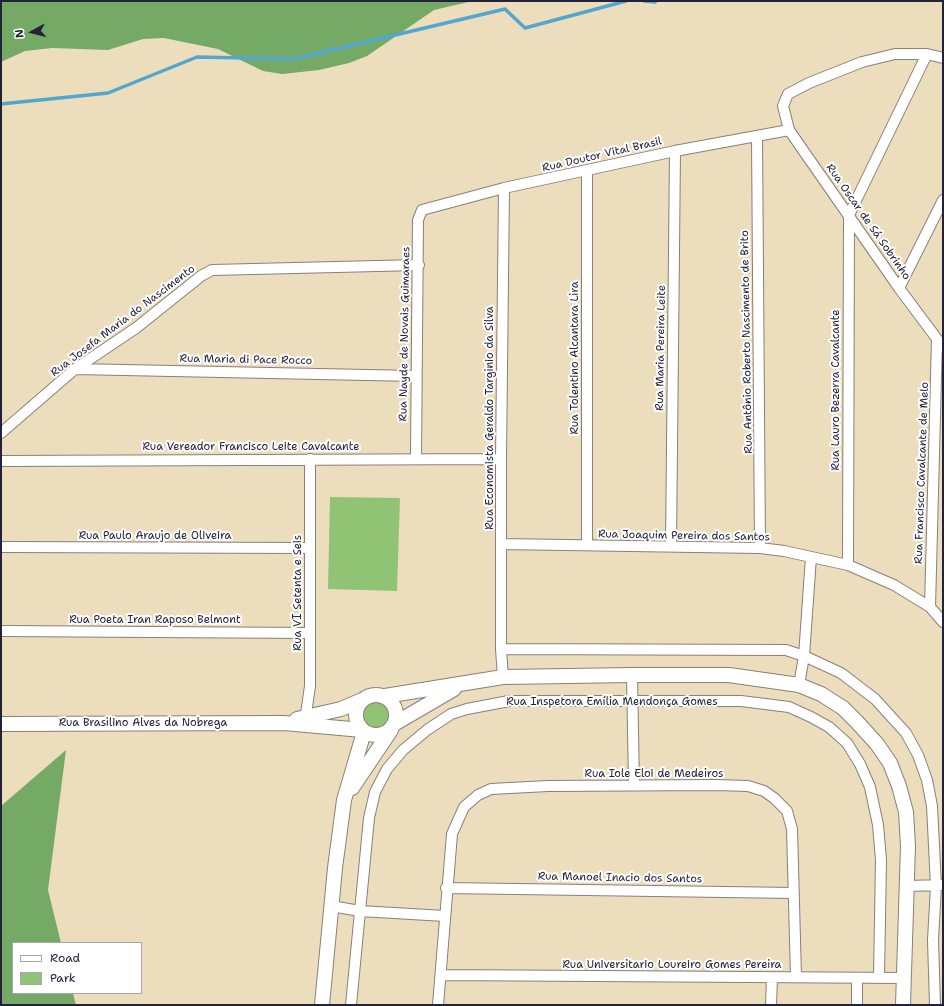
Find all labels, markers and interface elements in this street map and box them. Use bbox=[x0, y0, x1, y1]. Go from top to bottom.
north arrow bbox=[12, 12, 52, 52]
text: N bbox=[12, 28, 28, 39]
street label: Rua Doutor Vital Brasil bbox=[541, 135, 663, 175]
street label: Rua Oscar de Sá Sobrinho bbox=[823, 162, 913, 282]
street label: Rua Antônio Roberto Nascimento de Brito bbox=[738, 230, 756, 454]
street label: Rua Nayde de Novais Guimaraes bbox=[397, 246, 413, 422]
street label: Rua Josefa Maria do Nascimento bbox=[48, 262, 198, 380]
street label: Rua Tolentino Alcantara Lira bbox=[568, 281, 582, 435]
street label: Rua Maria Pereira Leite bbox=[653, 285, 669, 411]
street label: Rua Economista Geraldo Targinio da Silva bbox=[483, 306, 497, 530]
street label: Rua Lauro Bezerra Cavalcante bbox=[829, 309, 843, 471]
street label: Rua Maria di Pace Rocco bbox=[180, 352, 312, 368]
street label: Rua Francisco Cavalcante de Melo bbox=[912, 382, 932, 564]
street label: Rua Vereador Francisco Leite Cavalcante bbox=[143, 440, 359, 454]
street label: Rua Joaquim Pereira dos Santos bbox=[598, 528, 770, 544]
street label: Rua Paulo Araujo de Oliveira bbox=[79, 529, 231, 543]
street label: Rua VI Setenta e Seis bbox=[291, 535, 305, 651]
street label: Rua Poeta Iran Raposo Belmont bbox=[69, 613, 241, 627]
street label: Rua Inspetora Emília Mendonça Gomes bbox=[506, 695, 718, 709]
street label: Rua Brasilino Alves da Nobrega bbox=[59, 716, 227, 730]
street label: Rua Iole Eloi de Medeiros bbox=[585, 767, 723, 781]
street label: Rua Manoel Inacio dos Santos bbox=[538, 870, 702, 886]
legend bbox=[12, 942, 142, 994]
text: Road bbox=[50, 950, 80, 966]
street label: Rua Universitario Loureiro Gomes Pereira bbox=[563, 958, 781, 972]
text: Park bbox=[50, 970, 76, 986]

